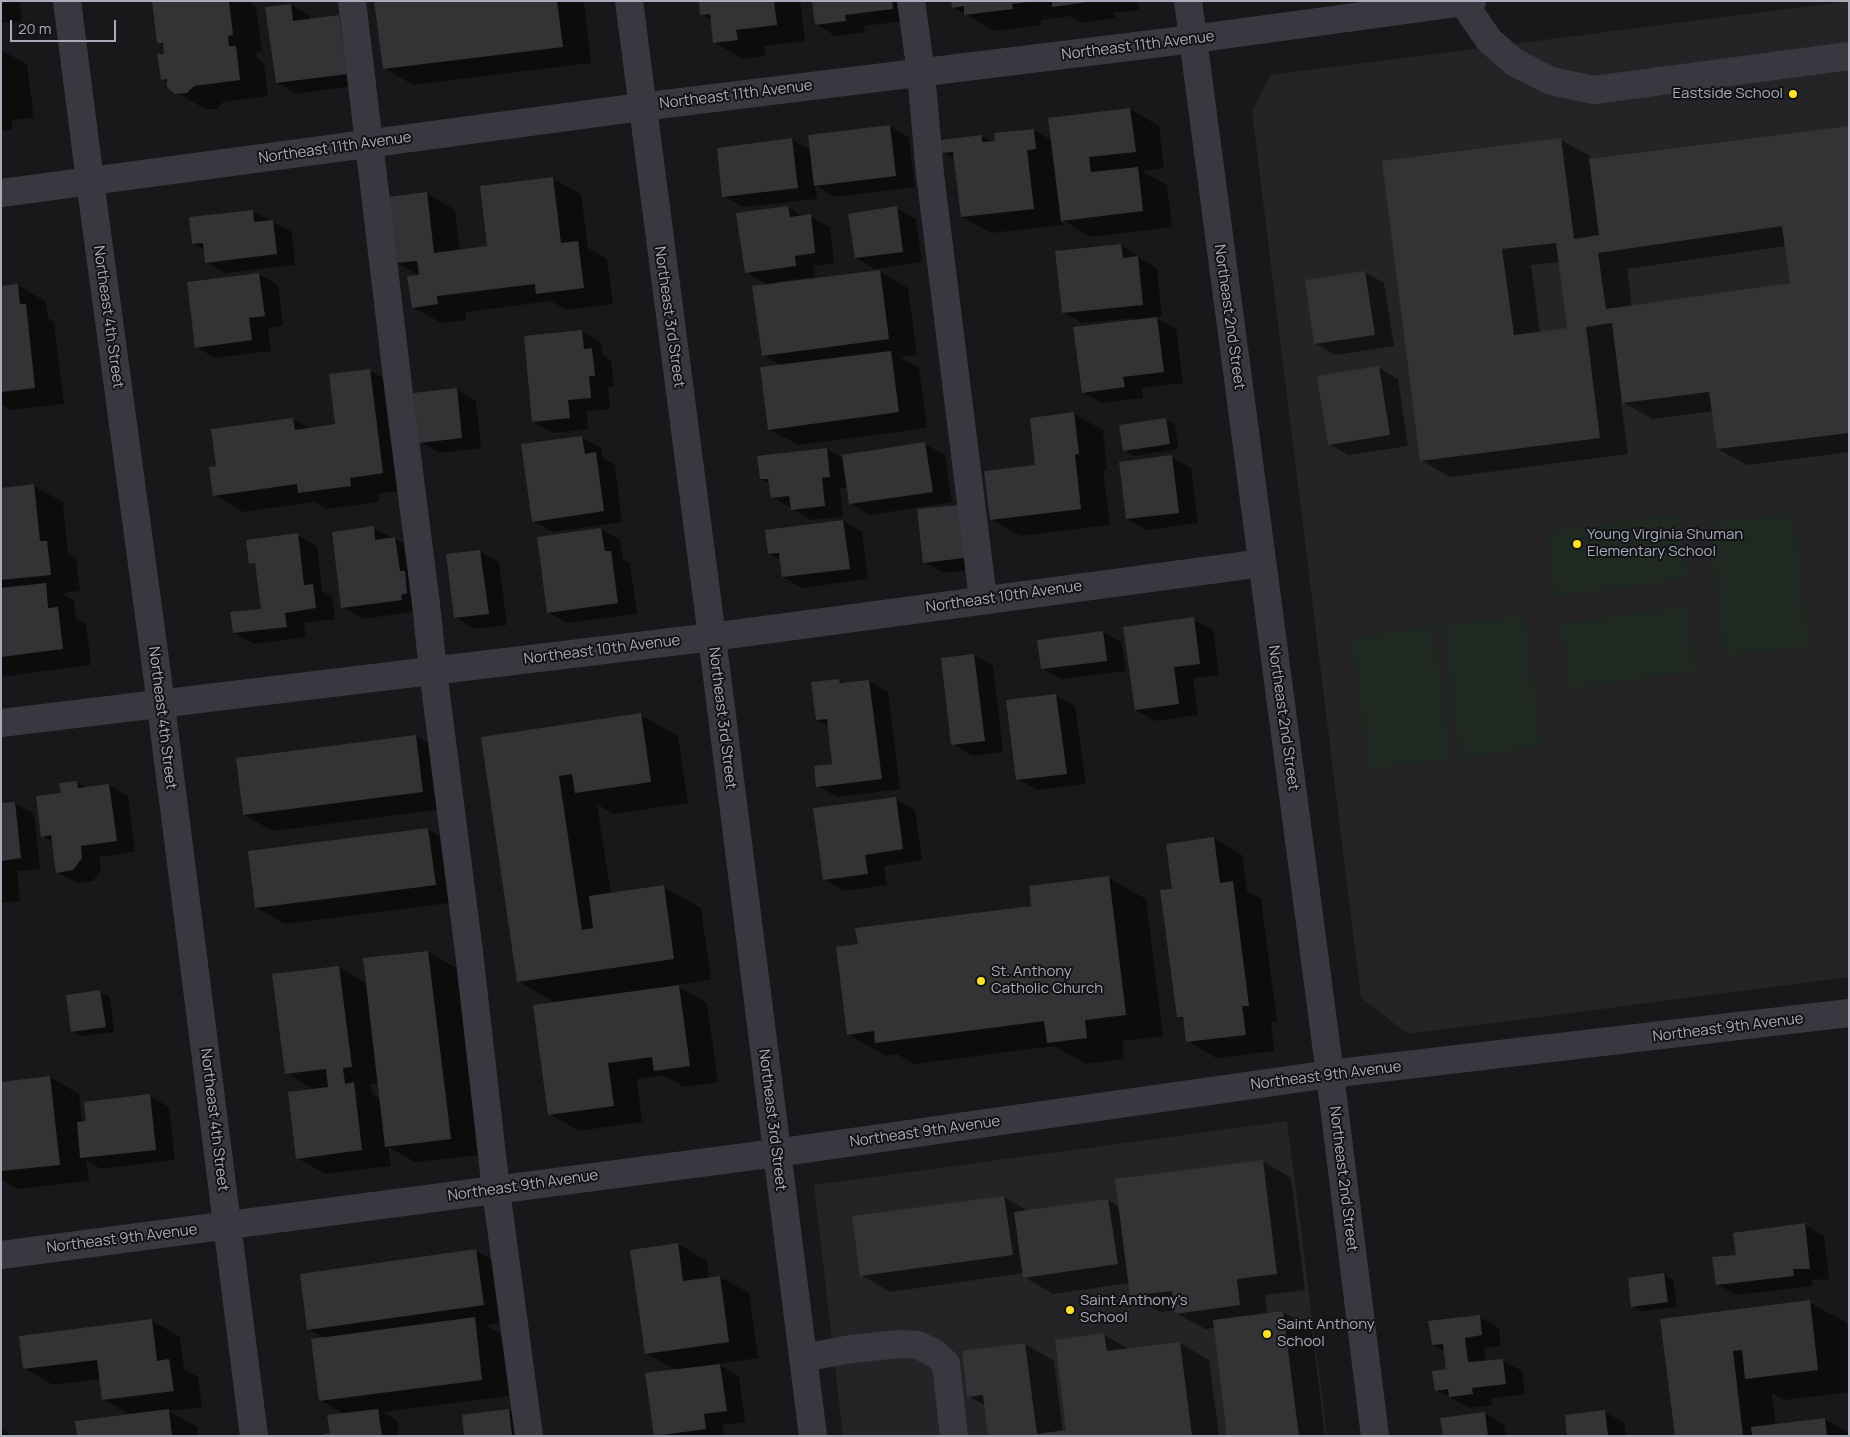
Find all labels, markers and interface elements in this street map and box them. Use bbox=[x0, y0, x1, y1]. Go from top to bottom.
scale bar bbox=[12, 10, 119, 42]
text: 20 m bbox=[18, 18, 51, 39]
street label: Northeast 11th Avenue bbox=[1060, 28, 1216, 64]
street label: Northeast 11th Avenue bbox=[658, 77, 814, 113]
place label: Eastside School bbox=[1672, 85, 1783, 103]
marker: Eastside School bbox=[1787, 88, 1799, 100]
street label: Northeast 11th Avenue bbox=[257, 128, 413, 168]
street label: Northeast 2nd Street bbox=[1210, 243, 1248, 391]
street label: Northeast 4th Street bbox=[89, 244, 127, 390]
street label: Northeast 3rd Street bbox=[650, 245, 688, 389]
place label: Young Virginia Shuman Elementary School bbox=[1587, 526, 1743, 561]
marker: Young Virginia Shuman Elementary School bbox=[1571, 538, 1583, 550]
street label: Northeast 10th Avenue bbox=[925, 577, 1083, 617]
street label: Northeast 10th Avenue bbox=[523, 631, 681, 669]
street label: Northeast 2nd Street bbox=[1264, 644, 1302, 792]
street label: Northeast 4th Street bbox=[144, 645, 180, 791]
street label: Northeast 3rd Street bbox=[704, 646, 740, 790]
place label: St. Anthony Catholic Church bbox=[991, 963, 1103, 998]
marker: St. Anthony Catholic Church bbox=[975, 975, 987, 987]
street label: Northeast 9th Avenue bbox=[1652, 1010, 1804, 1046]
street label: Northeast 4th Street bbox=[196, 1047, 232, 1193]
street label: Northeast 3rd Street bbox=[754, 1048, 790, 1192]
street label: Northeast 9th Avenue bbox=[1250, 1058, 1402, 1094]
street label: Northeast 2nd Street bbox=[1325, 1105, 1361, 1253]
street label: Northeast 9th Avenue bbox=[849, 1113, 1001, 1151]
street label: Northeast 9th Avenue bbox=[447, 1167, 599, 1205]
street label: Northeast 9th Avenue bbox=[46, 1221, 198, 1257]
place label: Saint Anthony's School bbox=[1080, 1292, 1188, 1327]
marker: Saint Anthony's School bbox=[1064, 1304, 1076, 1316]
place label: Saint Anthony School bbox=[1277, 1316, 1375, 1351]
marker: Saint Anthony School bbox=[1261, 1328, 1273, 1340]

